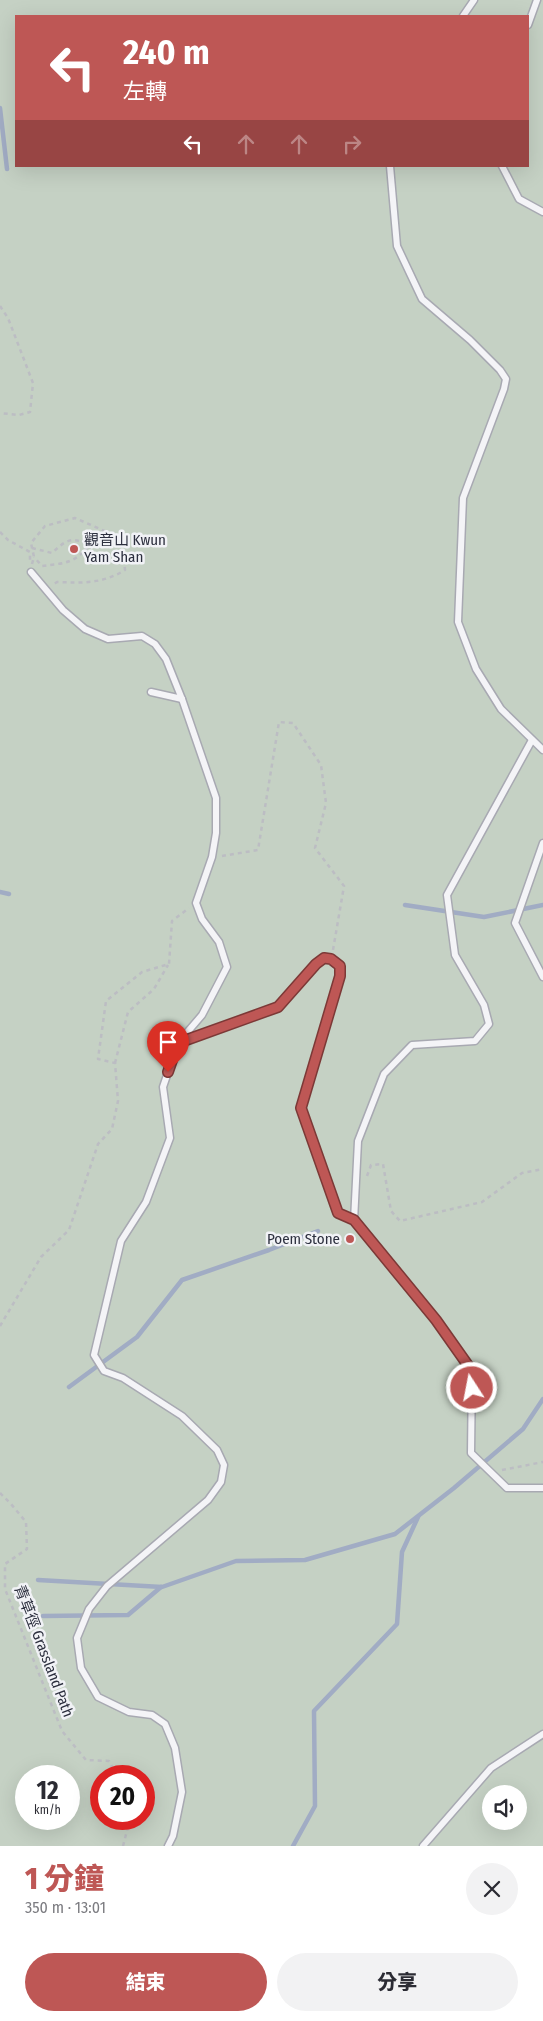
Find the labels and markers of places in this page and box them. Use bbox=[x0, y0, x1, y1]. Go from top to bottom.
place label: 觀音山 Kwun Yam Shan bbox=[84, 531, 166, 566]
marker: 觀音山 Kwun Yam Shan bbox=[68, 543, 80, 555]
pin bbox=[147, 1021, 189, 1072]
place label: Poem Stone bbox=[267, 1230, 340, 1248]
marker: Poem Stone bbox=[344, 1233, 356, 1245]

